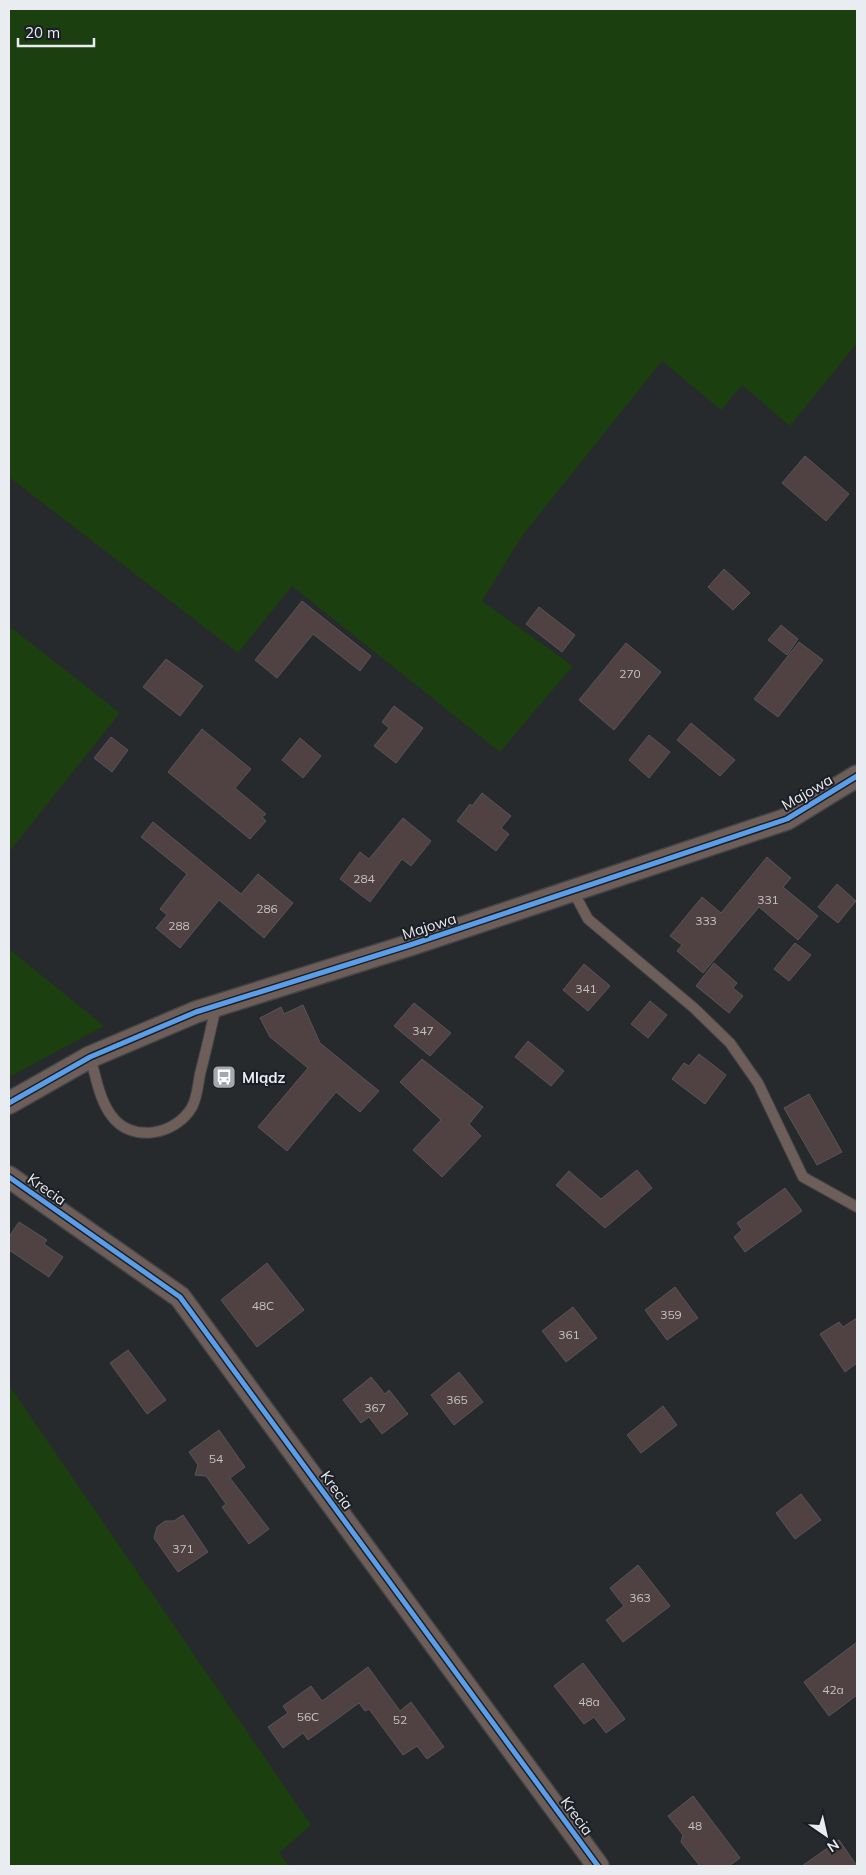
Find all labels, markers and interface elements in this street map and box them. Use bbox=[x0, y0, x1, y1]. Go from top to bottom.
scale bar bbox=[18, 15, 94, 47]
text: 20 m bbox=[25, 23, 60, 42]
house number: 270 bbox=[619, 666, 641, 681]
street label: Majowa bbox=[778, 770, 836, 814]
house number: 284 bbox=[353, 871, 375, 886]
house number: 331 bbox=[757, 892, 779, 907]
house number: 286 bbox=[256, 901, 278, 916]
street label: Majowa bbox=[400, 908, 458, 944]
house number: 333 bbox=[695, 913, 717, 928]
house number: 288 bbox=[168, 918, 190, 933]
house number: 341 bbox=[575, 981, 597, 996]
house number: 347 bbox=[412, 1023, 434, 1038]
bus stop icon: Mlądz bbox=[211, 1064, 237, 1090]
place label: Mlądz bbox=[242, 1068, 286, 1087]
street label: Krecia bbox=[24, 1169, 70, 1209]
house number: 48C bbox=[252, 1298, 274, 1313]
house number: 359 bbox=[660, 1307, 682, 1322]
house number: 361 bbox=[558, 1327, 580, 1342]
house number: 365 bbox=[446, 1392, 468, 1407]
house number: 367 bbox=[364, 1400, 386, 1415]
house number: 54 bbox=[209, 1451, 223, 1466]
street label: Krecia bbox=[317, 1467, 357, 1513]
house number: 371 bbox=[172, 1541, 194, 1556]
house number: 363 bbox=[629, 1590, 651, 1605]
house number: 42a bbox=[822, 1682, 844, 1697]
house number: 48a bbox=[578, 1694, 600, 1709]
house number: 56C bbox=[297, 1709, 319, 1724]
house number: 52 bbox=[393, 1712, 407, 1727]
street label: Krecia bbox=[557, 1793, 597, 1839]
north arrow bbox=[801, 1810, 851, 1860]
house number: 48 bbox=[688, 1818, 702, 1833]
text: N bbox=[824, 1835, 843, 1856]

